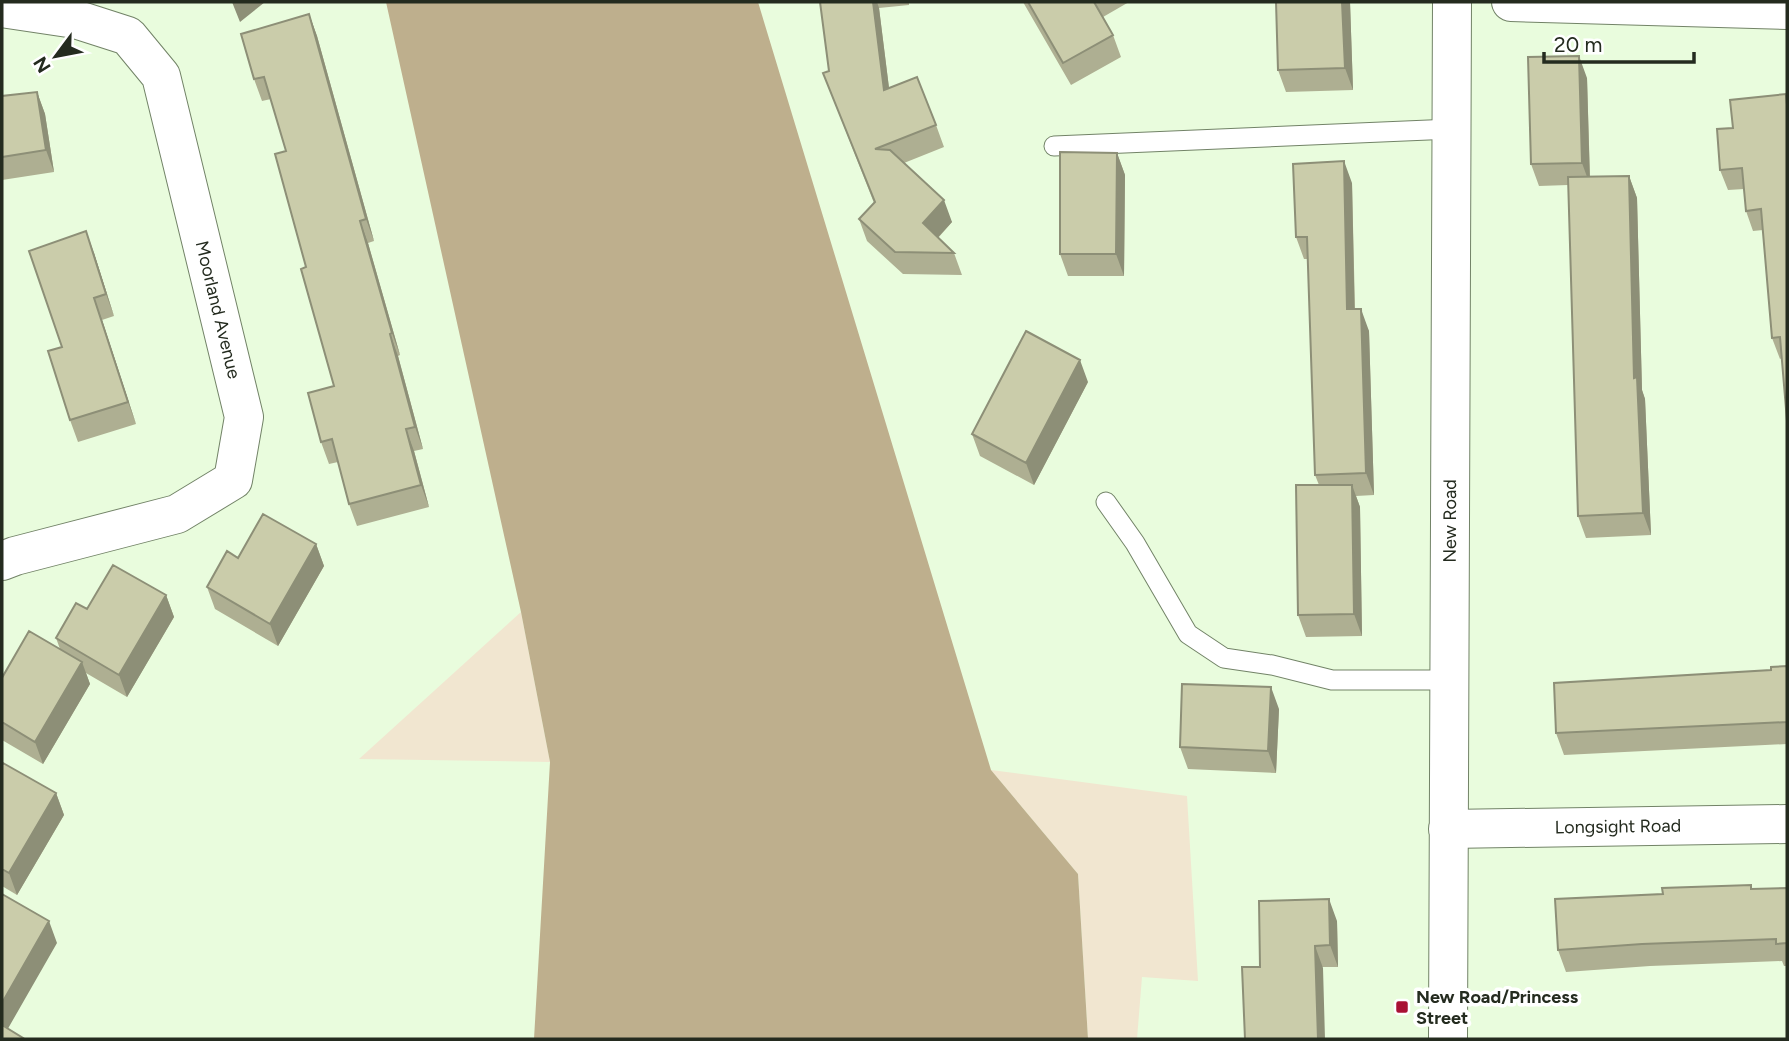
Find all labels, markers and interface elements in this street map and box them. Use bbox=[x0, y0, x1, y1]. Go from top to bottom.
north arrow bbox=[21, 21, 91, 91]
scale bar bbox=[1544, 21, 1694, 65]
text: 20 m bbox=[1554, 32, 1602, 57]
text: N bbox=[28, 52, 56, 77]
street label: Moorland Avenue bbox=[191, 239, 245, 381]
street label: New Road bbox=[1439, 479, 1461, 563]
street label: Longsight Road bbox=[1555, 815, 1681, 838]
place label: New Road/Princess Street bbox=[1416, 986, 1579, 1029]
marker: New Road/Princess Street bbox=[1394, 999, 1410, 1015]

